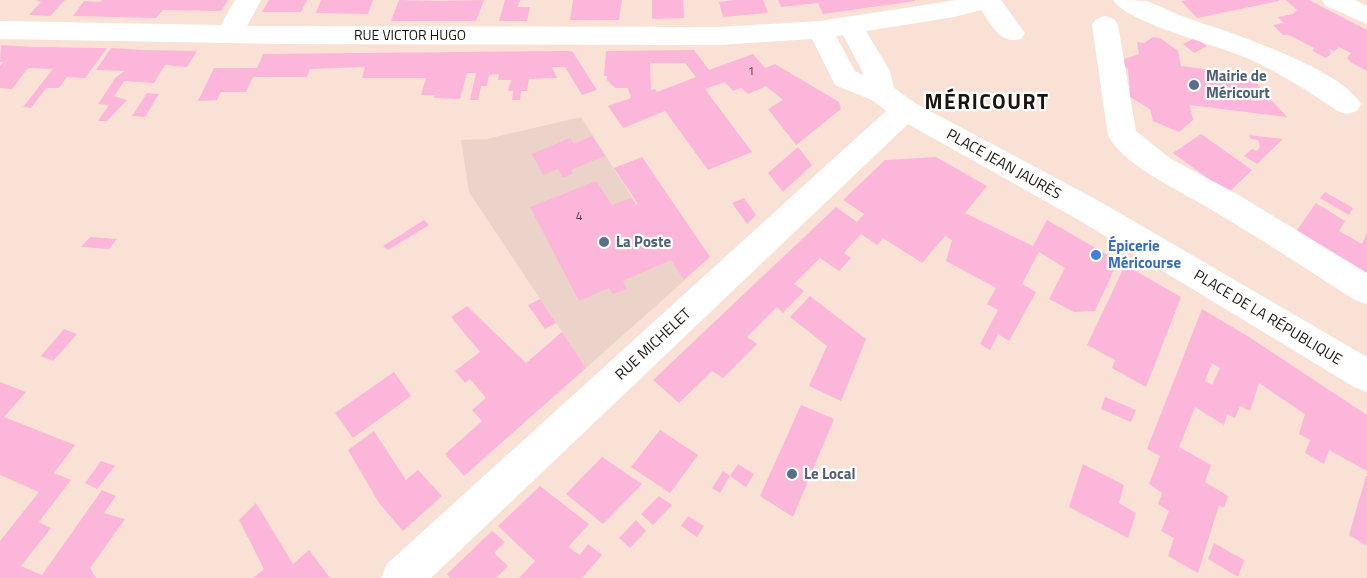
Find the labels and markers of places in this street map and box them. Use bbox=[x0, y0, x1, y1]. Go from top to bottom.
place label: Mairie de Méricourt bbox=[1206, 64, 1270, 104]
marker: Mairie de Méricourt bbox=[1187, 78, 1201, 92]
place label: La Poste bbox=[616, 230, 671, 253]
place label: Épicerie Méricourse bbox=[1108, 234, 1181, 274]
marker: La Poste bbox=[597, 235, 611, 249]
marker: Épicerie Méricourse bbox=[1089, 248, 1103, 262]
place label: Le Local bbox=[804, 462, 856, 485]
marker: Le Local bbox=[785, 467, 799, 481]

